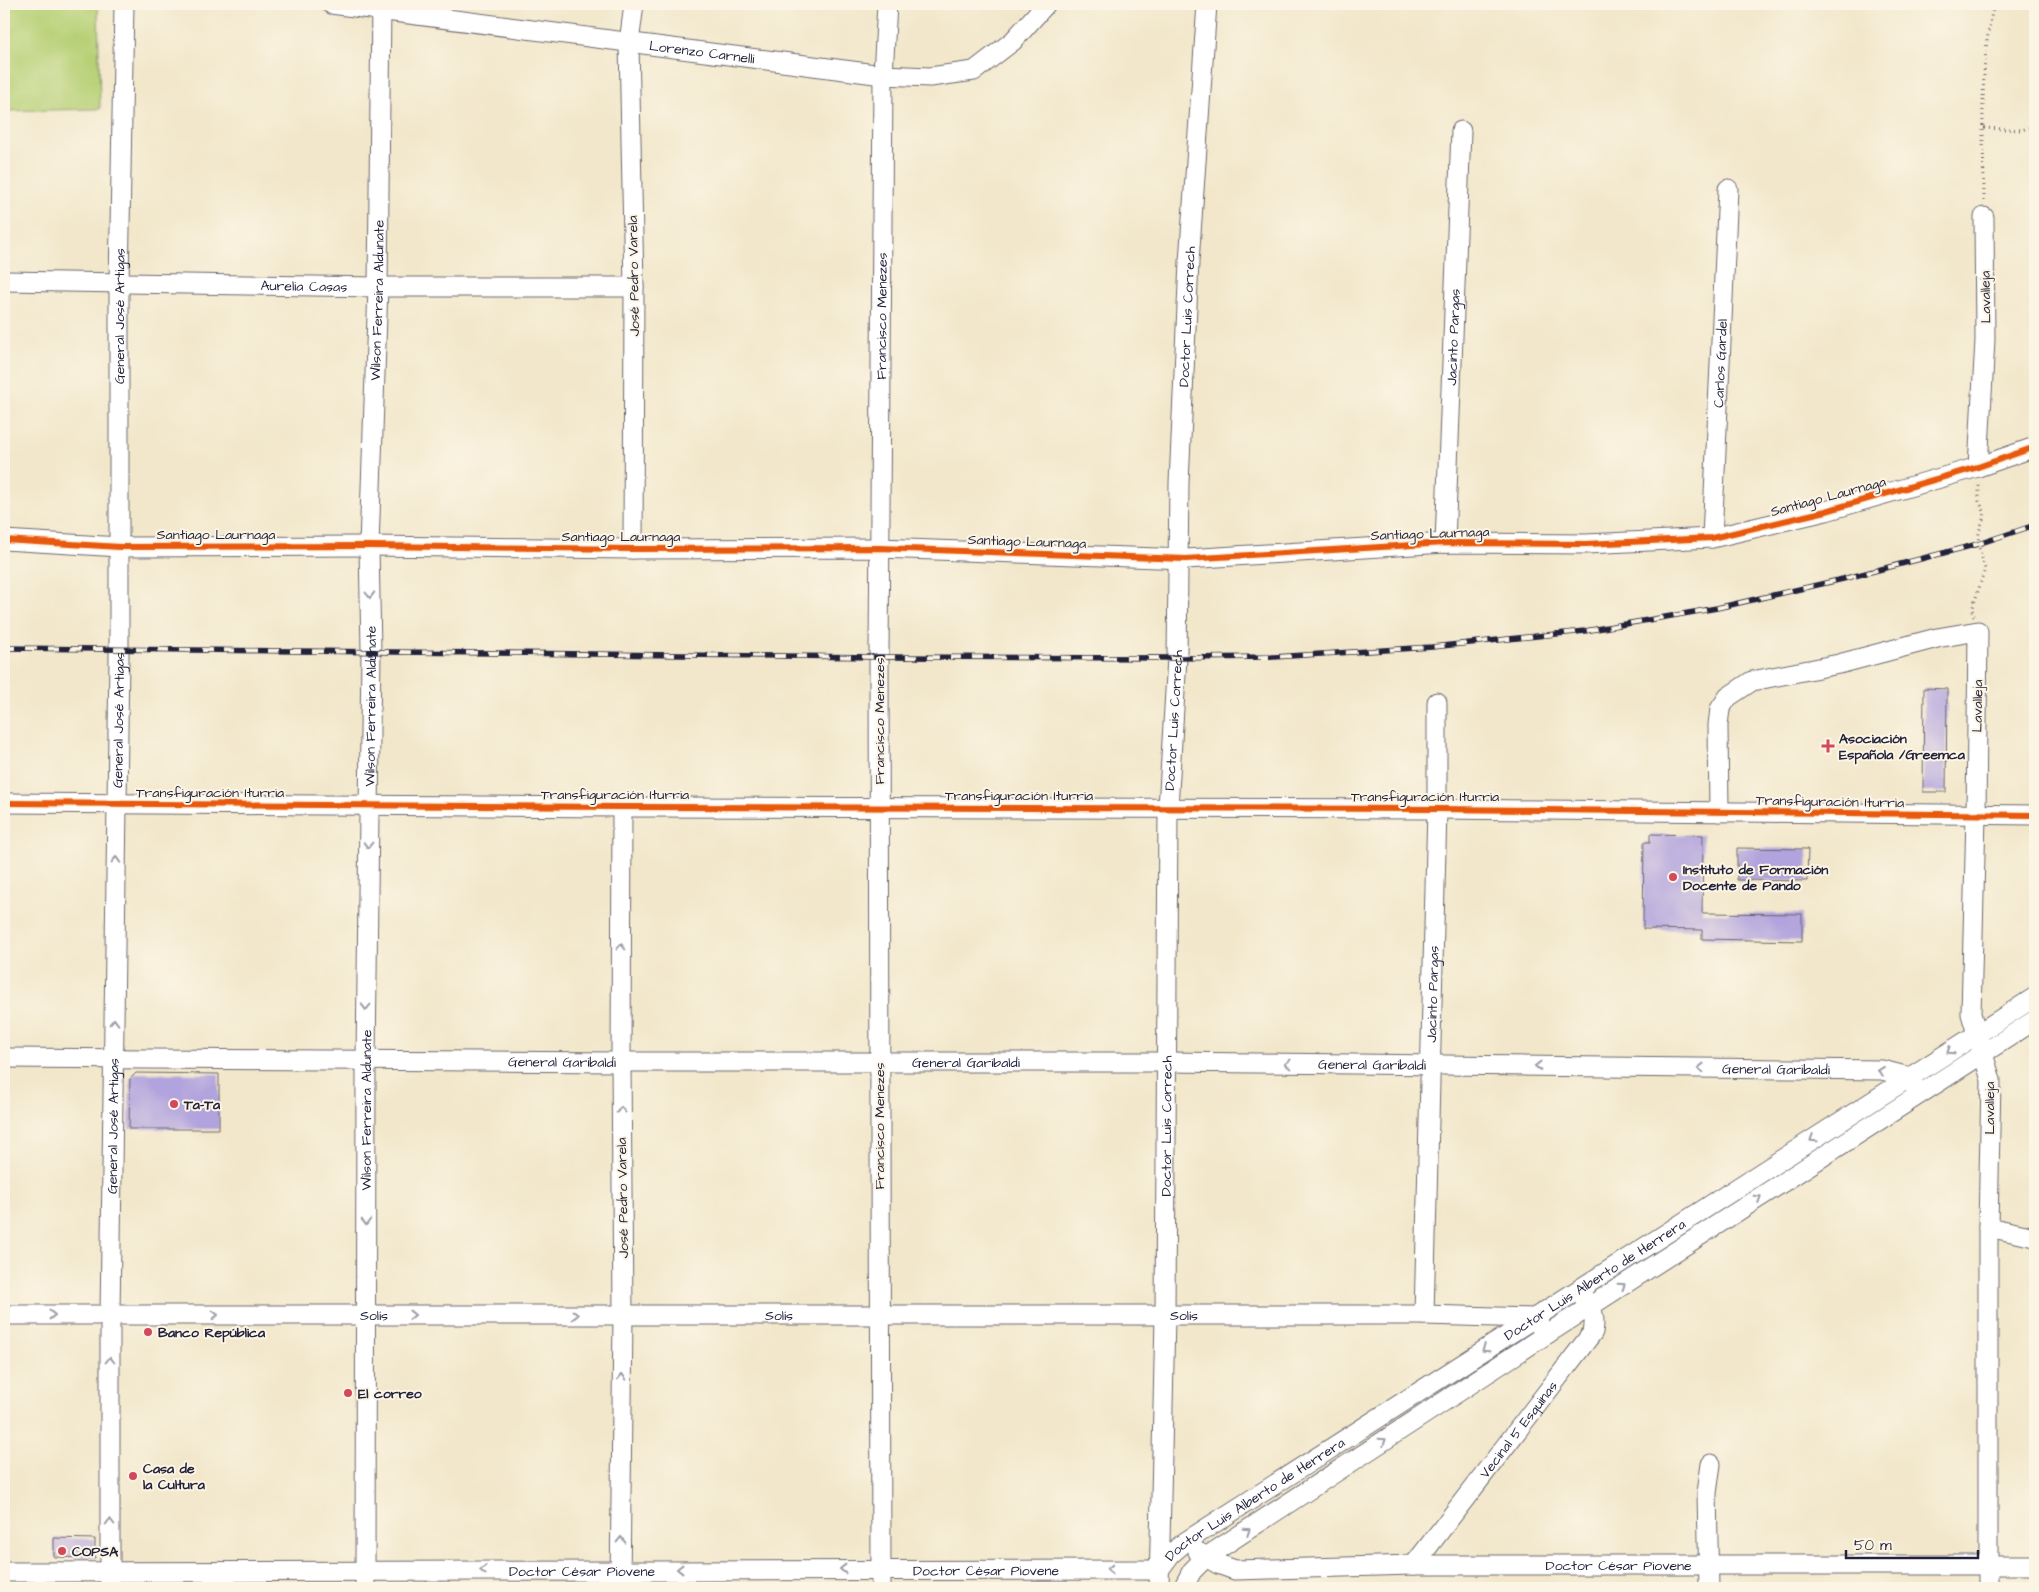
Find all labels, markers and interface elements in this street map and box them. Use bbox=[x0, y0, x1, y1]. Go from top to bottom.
street label: Lorenzo Carnelli bbox=[648, 36, 756, 69]
street label: José Pedro Varela bbox=[623, 215, 645, 337]
street label: Wilson Ferreira Aldunate bbox=[366, 219, 390, 381]
street label: Doctor Luis Correch bbox=[1174, 245, 1201, 387]
street label: General José Artigas bbox=[110, 248, 131, 384]
street label: Francisco Menezes bbox=[872, 252, 893, 380]
street label: Lavalleja bbox=[1976, 270, 1996, 324]
street label: Aurelia Casas bbox=[260, 276, 347, 298]
street label: Jacinto Pargas bbox=[1442, 288, 1466, 386]
street label: Carlos Gardel bbox=[1709, 318, 1733, 408]
street label: Santiago Laurnaga bbox=[1768, 472, 1888, 522]
street label: Santiago Laurnaga bbox=[1370, 522, 1490, 546]
street label: Santiago Laurnaga bbox=[157, 525, 275, 545]
street label: Santiago Laurnaga bbox=[562, 527, 680, 547]
street label: Santiago Laurnaga bbox=[967, 530, 1087, 554]
one-way arrow bbox=[364, 591, 375, 599]
street label: Wilson Ferreira Aldunate bbox=[360, 625, 382, 787]
street label: Doctor Luis Correch bbox=[1160, 650, 1188, 791]
street label: General José Artigas bbox=[108, 652, 130, 788]
street label: Francisco Menezes bbox=[870, 657, 890, 785]
street label: Lavalleja bbox=[1968, 679, 1988, 733]
place label: Asociación Española /Greemca bbox=[1839, 729, 1966, 765]
marker: Asociación Española /Greemca bbox=[1821, 739, 1835, 753]
street label: Transfiguración Iturria bbox=[136, 783, 284, 803]
street label: Transfiguración Iturria bbox=[541, 785, 689, 805]
street label: Transfiguración Iturria bbox=[945, 786, 1093, 806]
street label: Transfiguración Iturria bbox=[1351, 787, 1499, 807]
street label: Transfiguración Iturria bbox=[1756, 791, 1904, 813]
one-way arrow bbox=[363, 841, 373, 849]
one-way arrow bbox=[111, 855, 121, 863]
place label: Instituto de Formación Docente de Pando bbox=[1683, 860, 1828, 896]
marker: Instituto de Formación Docente de Pando bbox=[1667, 871, 1679, 883]
one-way arrow bbox=[616, 943, 626, 950]
street label: Jacinto Pargas bbox=[1422, 945, 1444, 1043]
one-way arrow bbox=[361, 1004, 371, 1011]
one-way arrow bbox=[109, 1018, 119, 1026]
street label: Wilson Ferreira Aldunate bbox=[357, 1029, 377, 1190]
one-way arrow bbox=[1946, 1045, 1955, 1054]
street label: General Garibaldi bbox=[508, 1052, 616, 1073]
street label: General Garibaldi bbox=[912, 1053, 1020, 1073]
street label: Doctor Luis Correch bbox=[1157, 1055, 1178, 1197]
street label: General Garibaldi bbox=[1318, 1055, 1426, 1076]
street label: General José Artigas bbox=[103, 1058, 125, 1194]
one-way arrow bbox=[1284, 1059, 1292, 1069]
street label: General Garibaldi bbox=[1722, 1059, 1830, 1080]
one-way arrow bbox=[1534, 1061, 1542, 1071]
street label: Francisco Menezes bbox=[870, 1062, 890, 1190]
one-way arrow bbox=[1697, 1063, 1704, 1073]
one-way arrow bbox=[1876, 1066, 1884, 1077]
street label: Lavalleja bbox=[1980, 1082, 2000, 1134]
place label: Ta-Ta bbox=[183, 1095, 221, 1115]
marker: Ta-Ta bbox=[168, 1098, 180, 1110]
one-way arrow bbox=[616, 1105, 626, 1113]
one-way arrow bbox=[1809, 1132, 1818, 1142]
street label: José Pedro Varela bbox=[612, 1137, 634, 1259]
one-way arrow bbox=[1753, 1195, 1762, 1204]
street label: Doctor Luis Alberto de Herrera bbox=[1500, 1215, 1690, 1346]
one-way arrow bbox=[361, 1218, 371, 1226]
one-way arrow bbox=[1616, 1283, 1625, 1293]
street label: Solís bbox=[360, 1306, 388, 1326]
street label: Solís bbox=[765, 1306, 793, 1326]
street label: Solís bbox=[1170, 1306, 1198, 1326]
one-way arrow bbox=[49, 1310, 57, 1320]
one-way arrow bbox=[212, 1310, 219, 1320]
one-way arrow bbox=[409, 1310, 417, 1320]
one-way arrow bbox=[572, 1310, 579, 1320]
place label: Banco República bbox=[158, 1323, 266, 1343]
marker: Banco República bbox=[142, 1326, 154, 1338]
one-way arrow bbox=[1481, 1343, 1490, 1353]
one-way arrow bbox=[105, 1355, 115, 1363]
one-way arrow bbox=[617, 1373, 627, 1380]
street label: Vecinal 5 Esquinas bbox=[1475, 1377, 1563, 1483]
place label: El correo bbox=[358, 1384, 422, 1404]
marker: El correo bbox=[342, 1387, 354, 1399]
street label: Doctor Luis Alberto de Herrera bbox=[1160, 1433, 1349, 1565]
one-way arrow bbox=[1377, 1438, 1386, 1448]
place label: Casa de la Cultura bbox=[142, 1459, 206, 1495]
marker: Casa de la Cultura bbox=[127, 1470, 139, 1482]
one-way arrow bbox=[105, 1518, 115, 1526]
one-way arrow bbox=[1241, 1527, 1250, 1537]
scale bar bbox=[1846, 1527, 1979, 1559]
one-way arrow bbox=[615, 1535, 626, 1543]
text: 50 m bbox=[1854, 1535, 1892, 1556]
place label: COPSA bbox=[72, 1542, 119, 1562]
marker: COPSA bbox=[56, 1545, 68, 1557]
street label: Doctor César Piovene bbox=[1546, 1556, 1692, 1576]
street label: Doctor César Piovene bbox=[913, 1561, 1059, 1581]
street label: Doctor César Piovene bbox=[509, 1562, 655, 1582]
one-way arrow bbox=[676, 1564, 684, 1574]
one-way arrow bbox=[838, 1564, 846, 1574]
one-way arrow bbox=[1106, 1564, 1114, 1574]
one-way arrow bbox=[478, 1565, 486, 1575]

